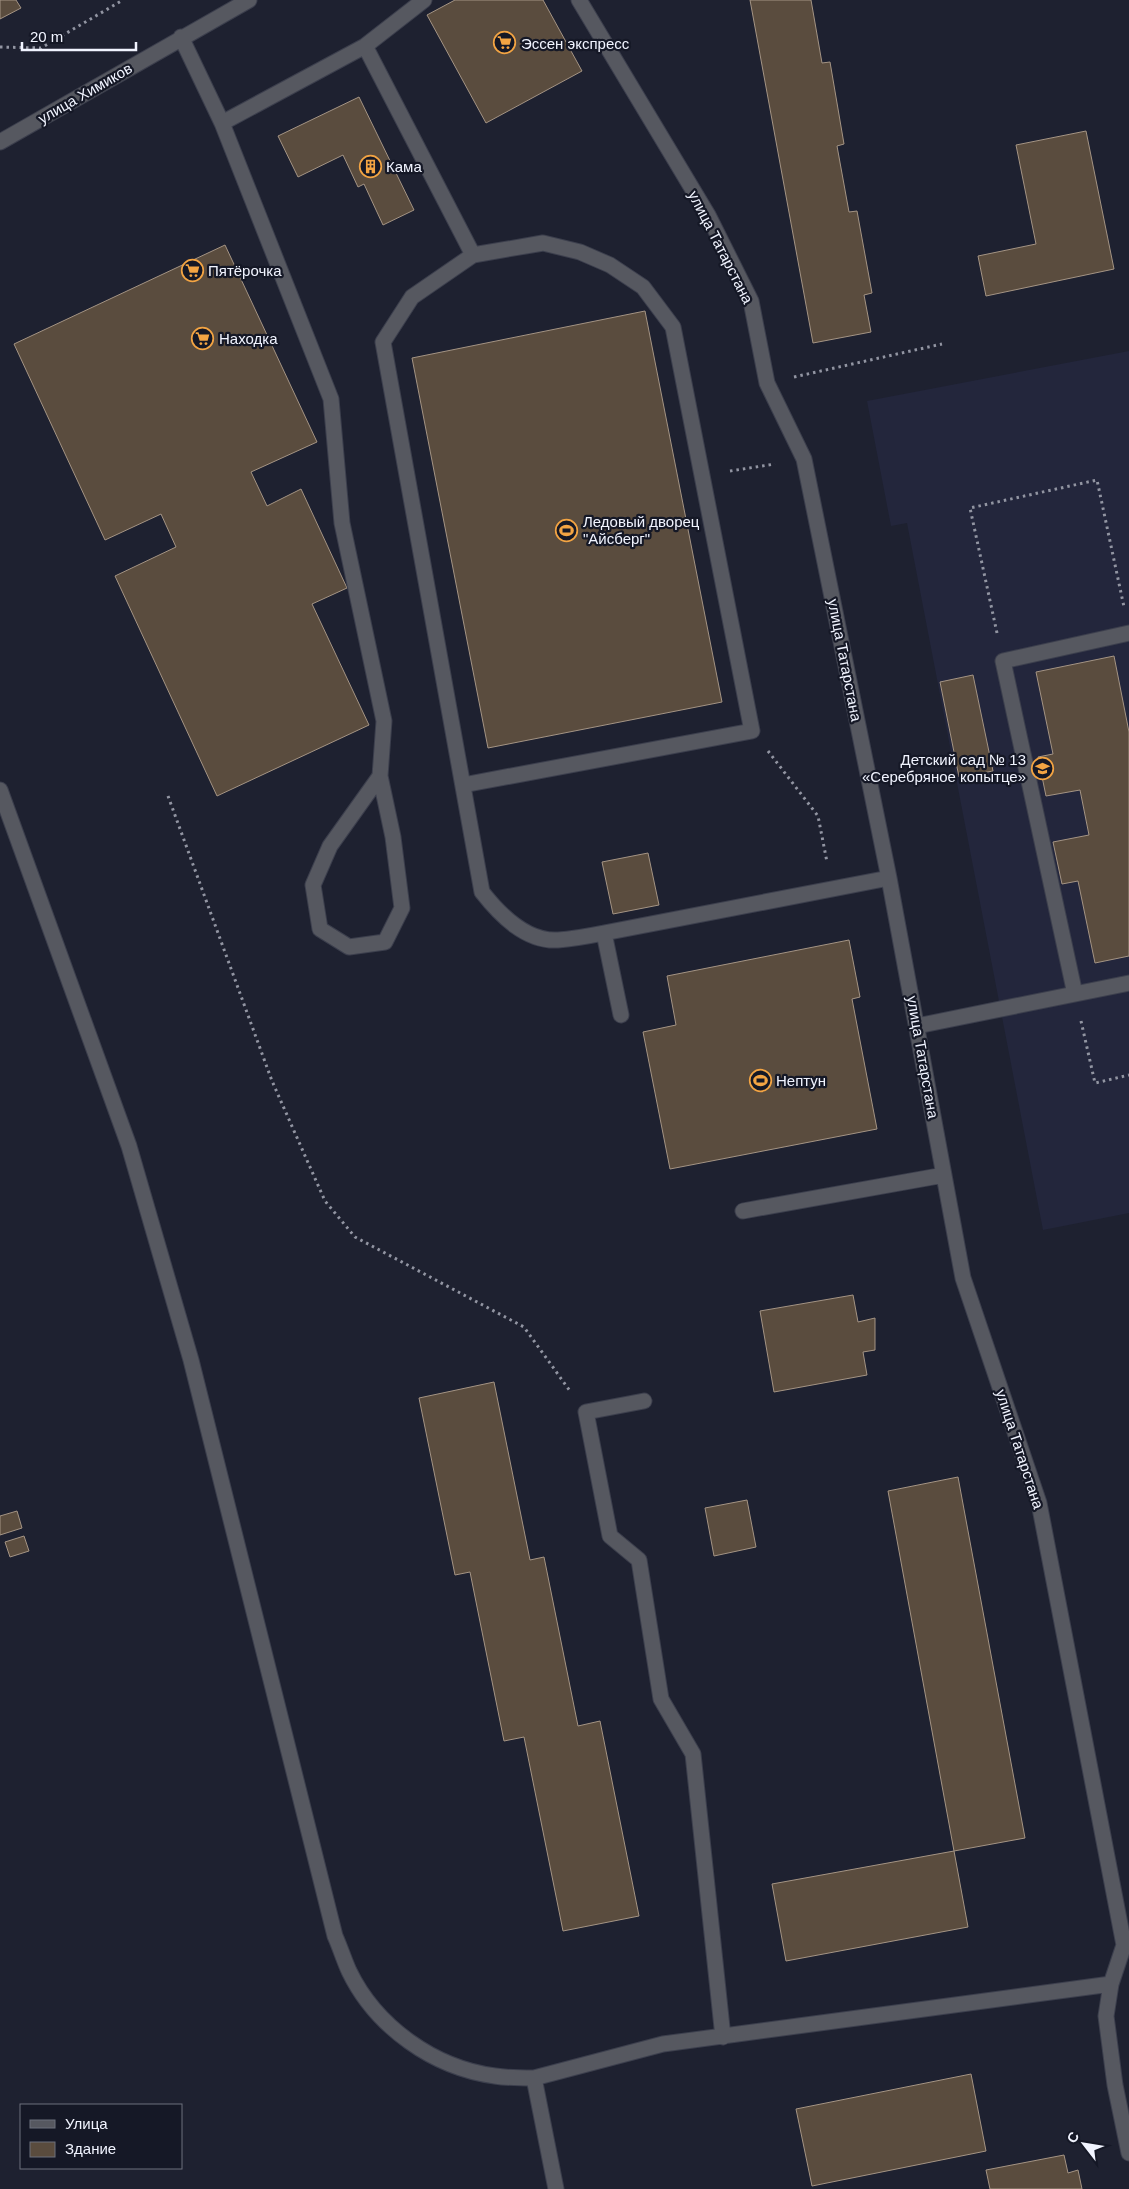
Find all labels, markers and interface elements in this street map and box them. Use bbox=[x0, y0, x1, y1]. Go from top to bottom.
scale bar bbox=[22, 20, 136, 52]
text: 20 m bbox=[30, 28, 63, 45]
supermarket icon: Эссен экспресс bbox=[493, 31, 517, 55]
place label: Эссен экспресс bbox=[521, 35, 630, 52]
street label: улица Химиков bbox=[35, 59, 135, 127]
building icon: Кама bbox=[358, 154, 382, 178]
place label: Кама bbox=[386, 158, 422, 175]
street label: улица Татарстана bbox=[685, 188, 757, 307]
supermarket icon: Пятёрочка bbox=[180, 258, 204, 282]
place label: Пятёрочка bbox=[208, 262, 282, 279]
supermarket icon: Находка bbox=[191, 326, 215, 350]
place label: Находка bbox=[219, 330, 278, 347]
place label: Ледовый дворец "Айсберг" bbox=[583, 513, 700, 547]
sports icon: Ледовый дворец "Айсберг" bbox=[555, 518, 579, 542]
street label: улица Татарстана bbox=[825, 597, 865, 723]
place label: Детский сад № 13 «Серебряное копытце» bbox=[862, 751, 1026, 785]
school or university icon: Детский сад № 13 «Серебряное копытце» bbox=[1030, 756, 1054, 780]
street label: улица Татарстана bbox=[904, 994, 942, 1120]
sports icon: Нептун bbox=[748, 1068, 772, 1092]
place label: Нептун bbox=[776, 1072, 826, 1089]
street label: улица Татарстана bbox=[993, 1387, 1048, 1511]
legend bbox=[20, 2104, 182, 2169]
text: Улица bbox=[65, 2115, 108, 2132]
north arrow bbox=[1059, 2119, 1109, 2169]
text: С bbox=[1063, 2129, 1082, 2146]
text: Здание bbox=[65, 2140, 116, 2157]

